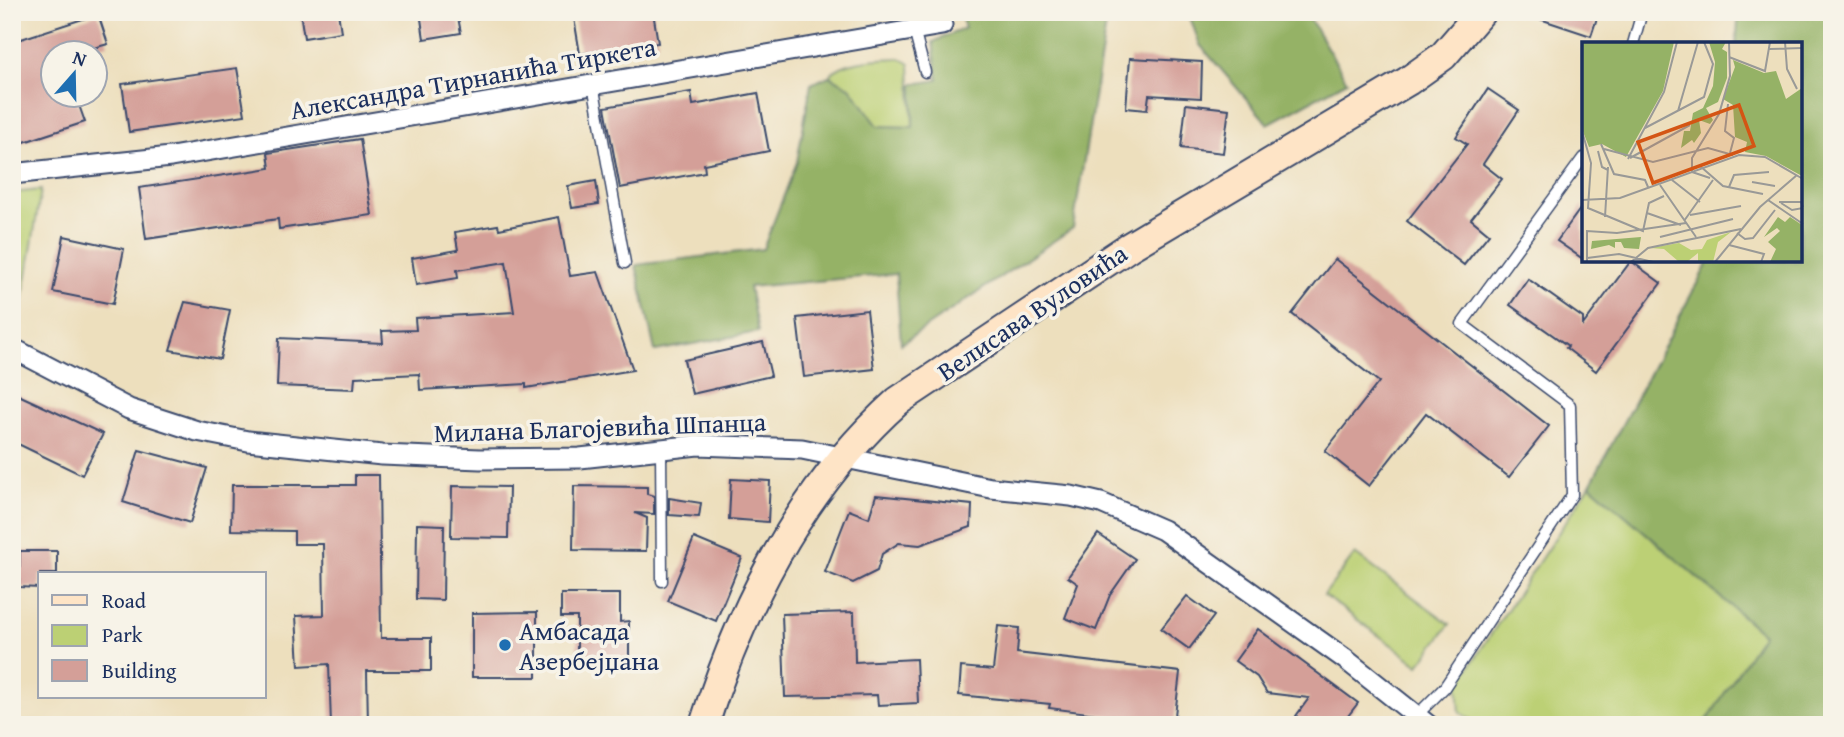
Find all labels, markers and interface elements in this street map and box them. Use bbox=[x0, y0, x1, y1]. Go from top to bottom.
street label: Александра Тирнанића Тиркета bbox=[287, 27, 660, 129]
north arrow bbox=[38, 38, 108, 108]
inset map bbox=[1582, 42, 1802, 262]
text: N bbox=[69, 43, 91, 73]
street label: Велисава Вуловића bbox=[929, 233, 1135, 390]
street label: Милана Благојевића Шпанца bbox=[433, 402, 767, 452]
legend bbox=[38, 572, 266, 698]
text: Road bbox=[102, 585, 147, 616]
place label: Амбасада Азербејџана bbox=[519, 611, 660, 680]
text: Park bbox=[102, 619, 143, 650]
marker: Амбасада Азербејџана bbox=[497, 637, 513, 653]
text: Building bbox=[102, 655, 177, 686]

